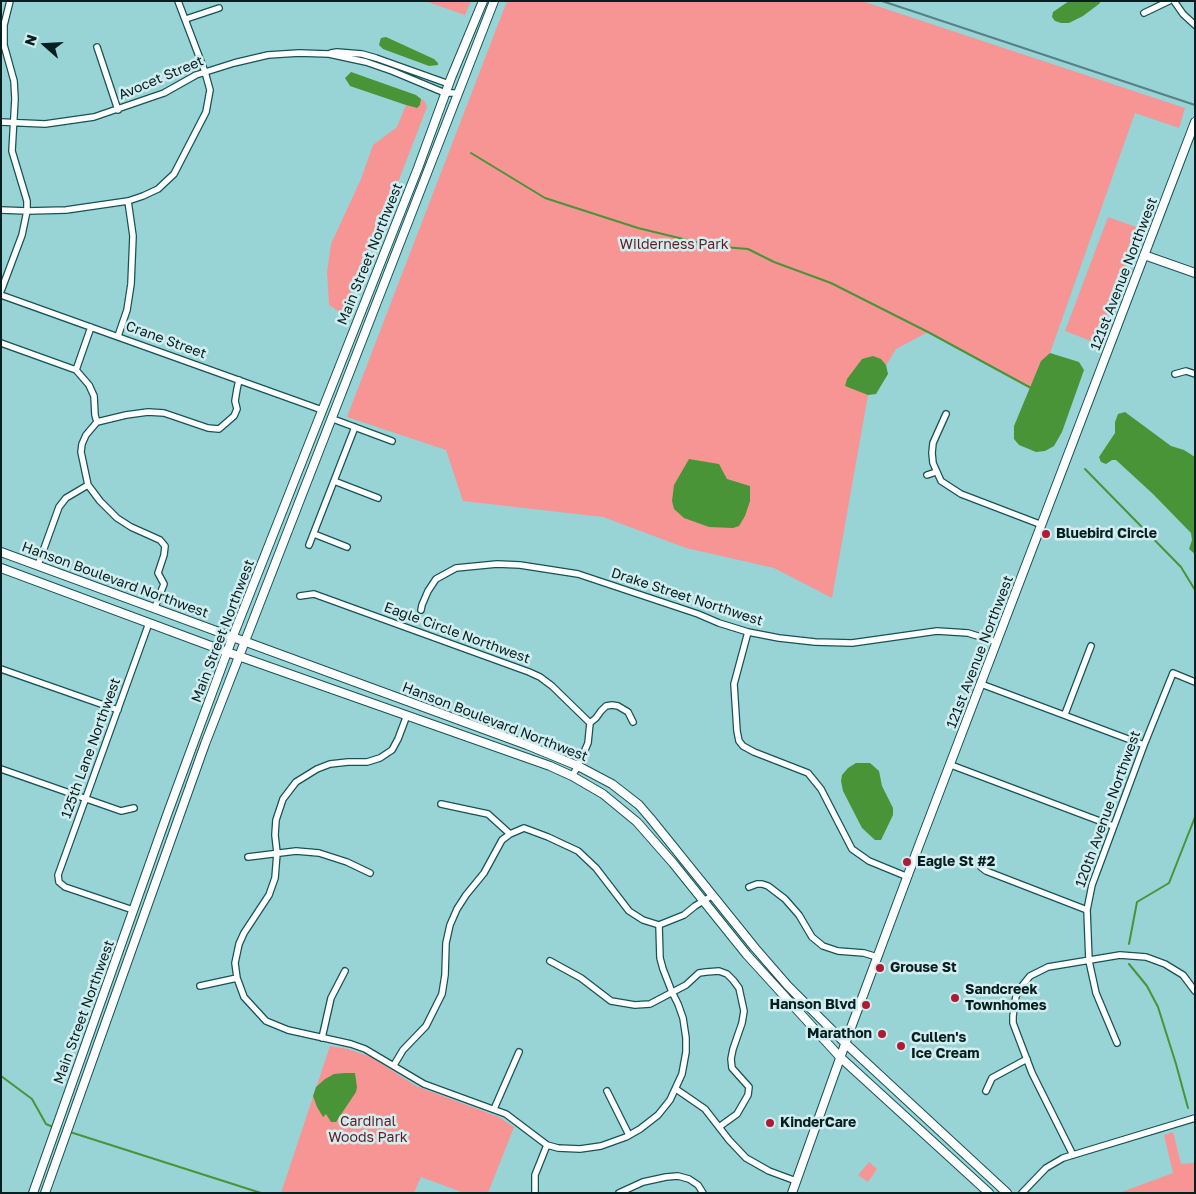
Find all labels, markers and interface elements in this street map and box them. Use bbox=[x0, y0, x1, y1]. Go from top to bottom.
north arrow bbox=[20, 20, 70, 70]
text: N bbox=[21, 32, 40, 48]
street label: Avocet Street bbox=[116, 53, 206, 103]
street label: Main Street Northwest bbox=[334, 180, 406, 328]
street label: 121st Avenue Northwest bbox=[1087, 195, 1161, 353]
park label: Wilderness Park bbox=[619, 237, 729, 253]
street label: Crane Street bbox=[123, 318, 209, 362]
place label: Bluebird Circle bbox=[1056, 526, 1157, 542]
marker: Bluebird Circle bbox=[1040, 528, 1052, 540]
street label: Hanson Boulevard Northwest bbox=[19, 538, 211, 622]
street label: Main Street Northwest bbox=[188, 557, 258, 705]
street label: Drake Street Northwest bbox=[609, 565, 765, 629]
street label: 121st Avenue Northwest bbox=[943, 573, 1017, 731]
street label: Eagle Circle Northwest bbox=[382, 599, 532, 667]
street label: 125th Lane Northwest bbox=[58, 676, 124, 820]
street label: Hanson Boulevard Northwest bbox=[400, 679, 590, 765]
street label: 120th Avenue Northwest bbox=[1072, 728, 1144, 890]
place label: Eagle St #2 bbox=[917, 854, 995, 870]
marker: Eagle St #2 bbox=[901, 856, 913, 868]
street label: Main Street Northwest bbox=[50, 938, 118, 1086]
place label: Grouse St bbox=[890, 960, 957, 976]
marker: Grouse St bbox=[874, 962, 886, 974]
place label: Sandcreek Townhomes bbox=[965, 982, 1047, 1014]
marker: Sandcreek Townhomes bbox=[949, 992, 961, 1004]
place label: Hanson Blvd bbox=[770, 997, 856, 1013]
marker: Hanson Blvd bbox=[860, 999, 872, 1011]
place label: Marathon bbox=[807, 1026, 872, 1042]
marker: Marathon bbox=[876, 1028, 888, 1040]
place label: Cullen's Ice Cream bbox=[911, 1030, 979, 1062]
marker: Cullen's Ice Cream bbox=[895, 1040, 907, 1052]
park label: Cardinal Woods Park bbox=[328, 1114, 408, 1146]
place label: KinderCare bbox=[780, 1115, 856, 1131]
marker: KinderCare bbox=[764, 1117, 776, 1129]

